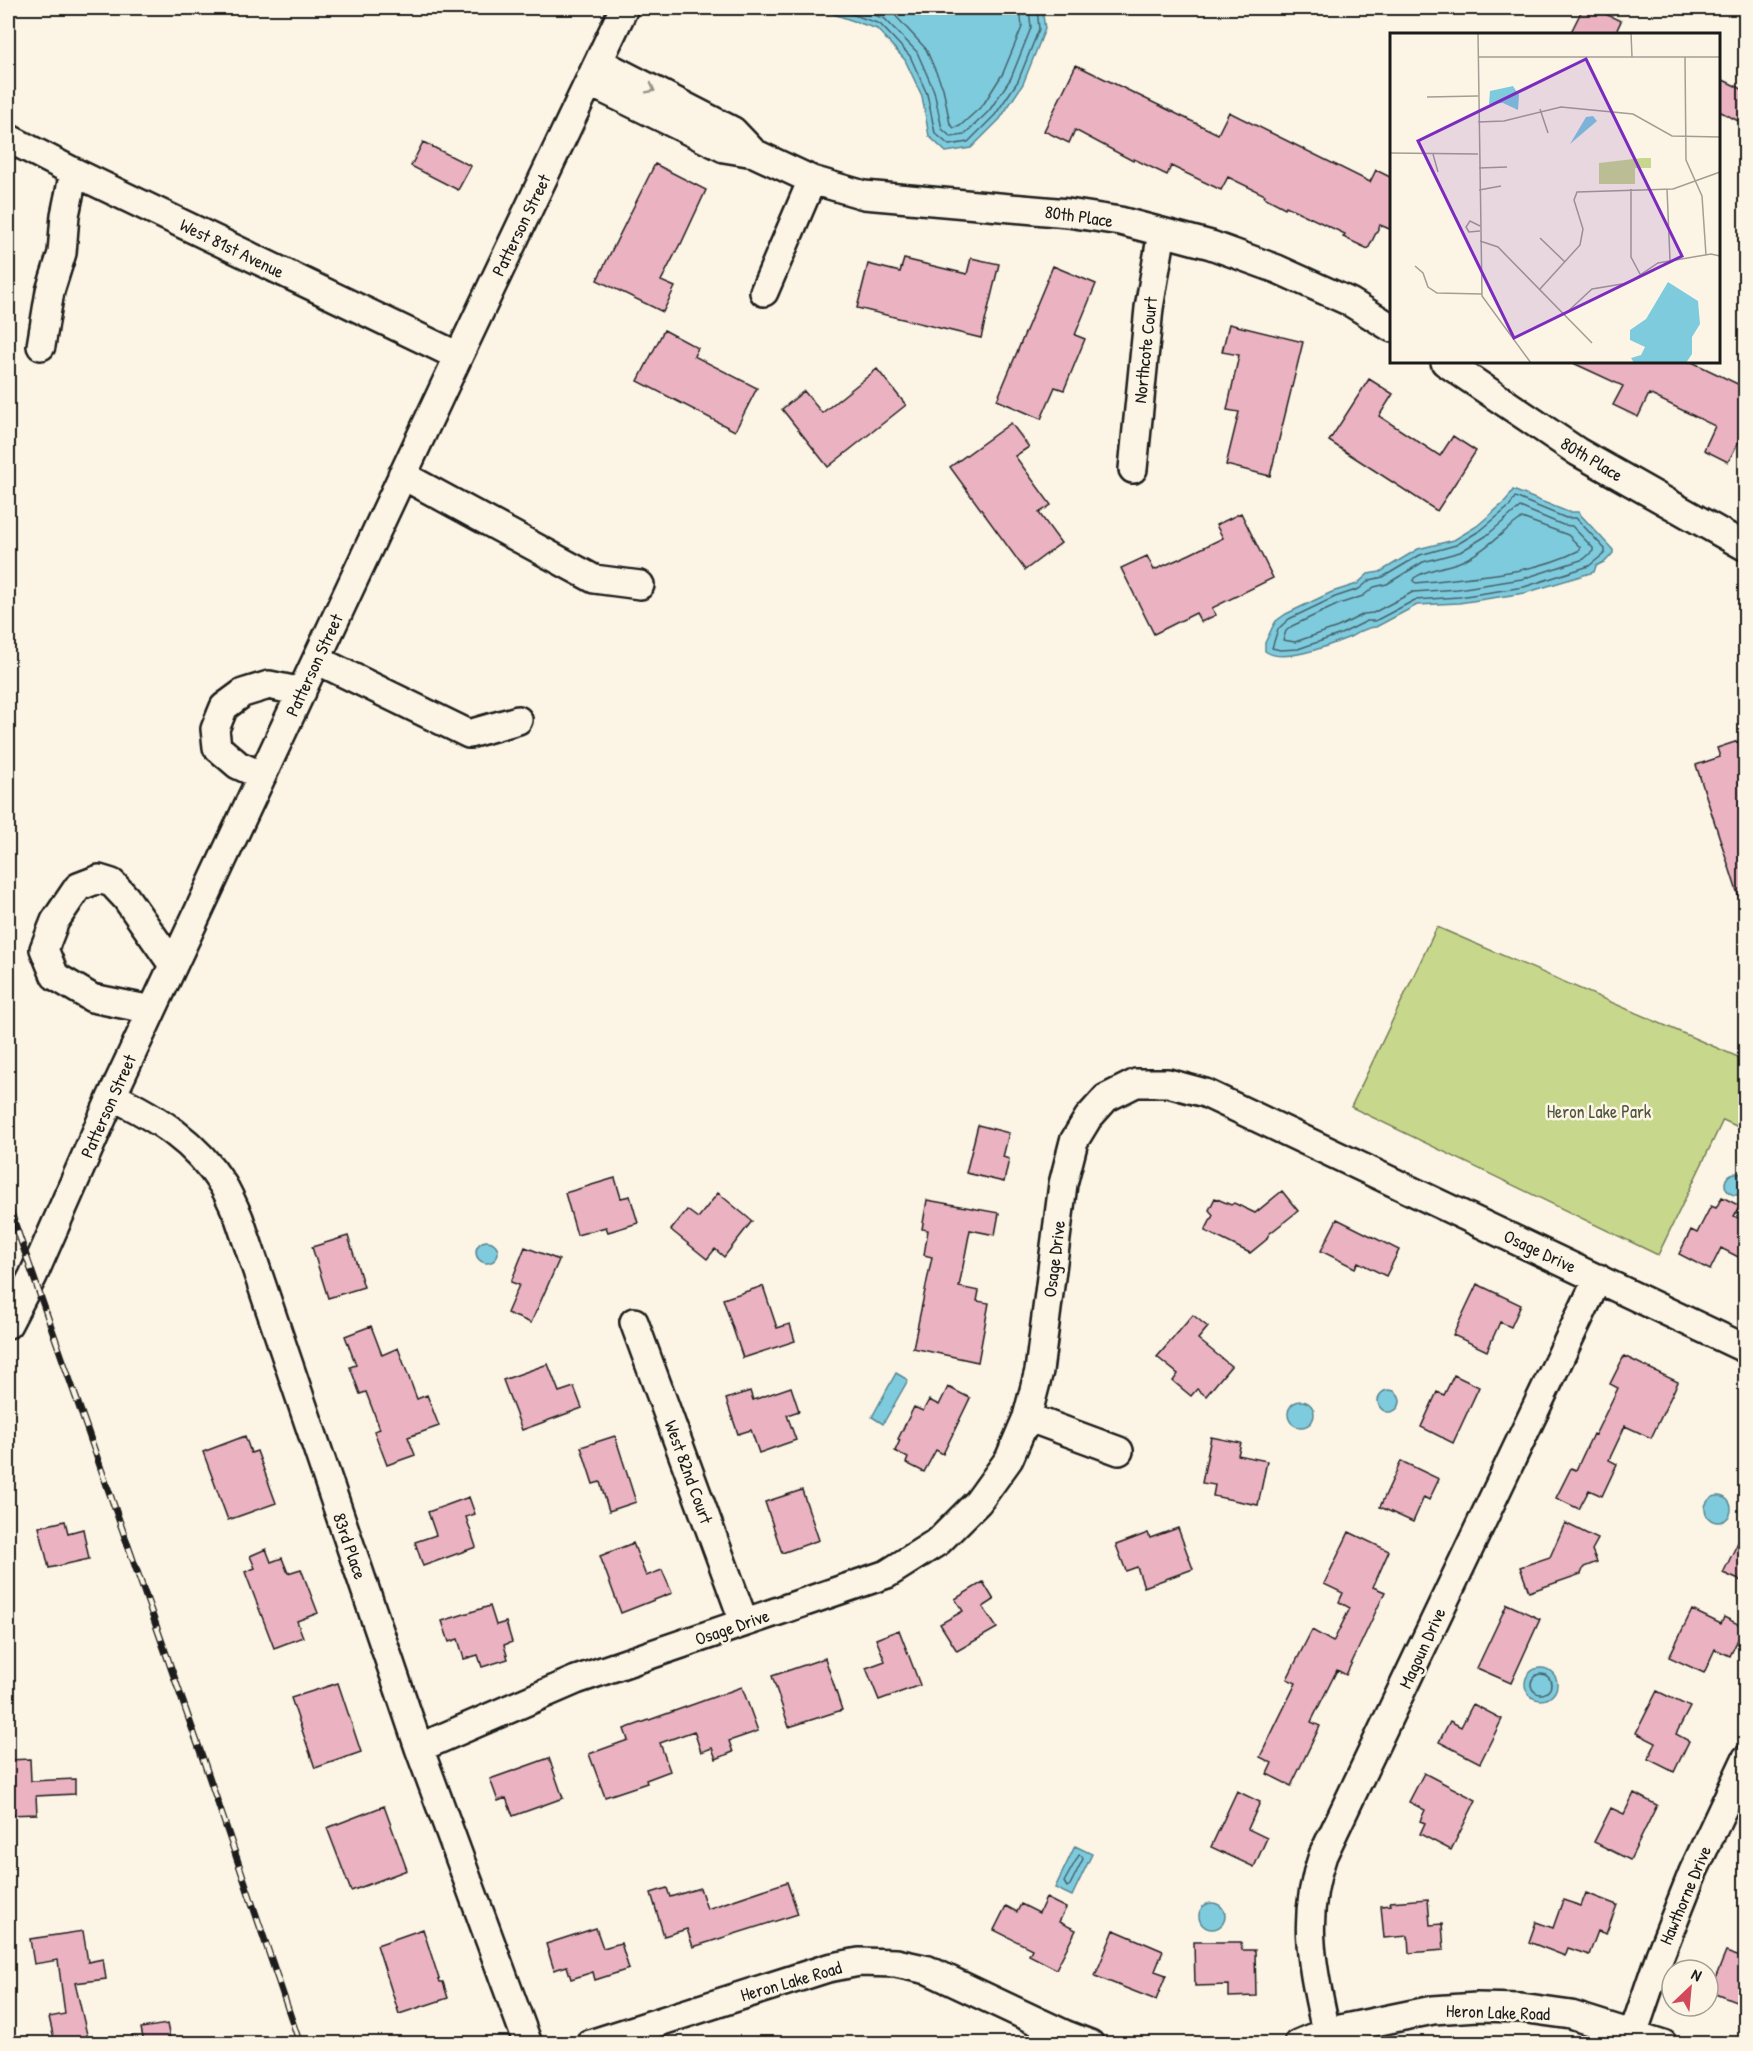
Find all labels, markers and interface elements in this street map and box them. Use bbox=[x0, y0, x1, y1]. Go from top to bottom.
inset map bbox=[1390, 33, 1720, 363]
one-way arrow bbox=[645, 82, 655, 93]
street label: Patterson Street bbox=[486, 169, 557, 280]
street label: 80th Place bbox=[1043, 199, 1115, 233]
street label: West 81st Avenue bbox=[176, 212, 288, 284]
street label: Northcote Court bbox=[1127, 295, 1163, 404]
street label: 80th Place bbox=[1556, 431, 1628, 487]
street label: Patterson Street bbox=[279, 609, 349, 720]
street label: Patterson Street bbox=[74, 1050, 142, 1162]
park label: Heron Lake Park bbox=[1547, 1099, 1652, 1124]
street label: Osage Drive bbox=[1037, 1219, 1071, 1299]
street label: Osage Drive bbox=[1500, 1223, 1580, 1279]
street label: West 82nd Court bbox=[659, 1417, 720, 1528]
street label: 83rd Place bbox=[327, 1509, 373, 1583]
street label: Osage Drive bbox=[691, 1603, 773, 1651]
street label: Magoun Drive bbox=[1392, 1604, 1452, 1692]
street label: Hawthorne Drive bbox=[1653, 1842, 1717, 1948]
street label: Heron Lake Road bbox=[738, 1955, 844, 2007]
north arrow bbox=[1660, 1958, 1720, 2018]
text: N bbox=[1688, 1963, 1706, 1986]
street label: Heron Lake Road bbox=[1446, 1998, 1550, 2026]

